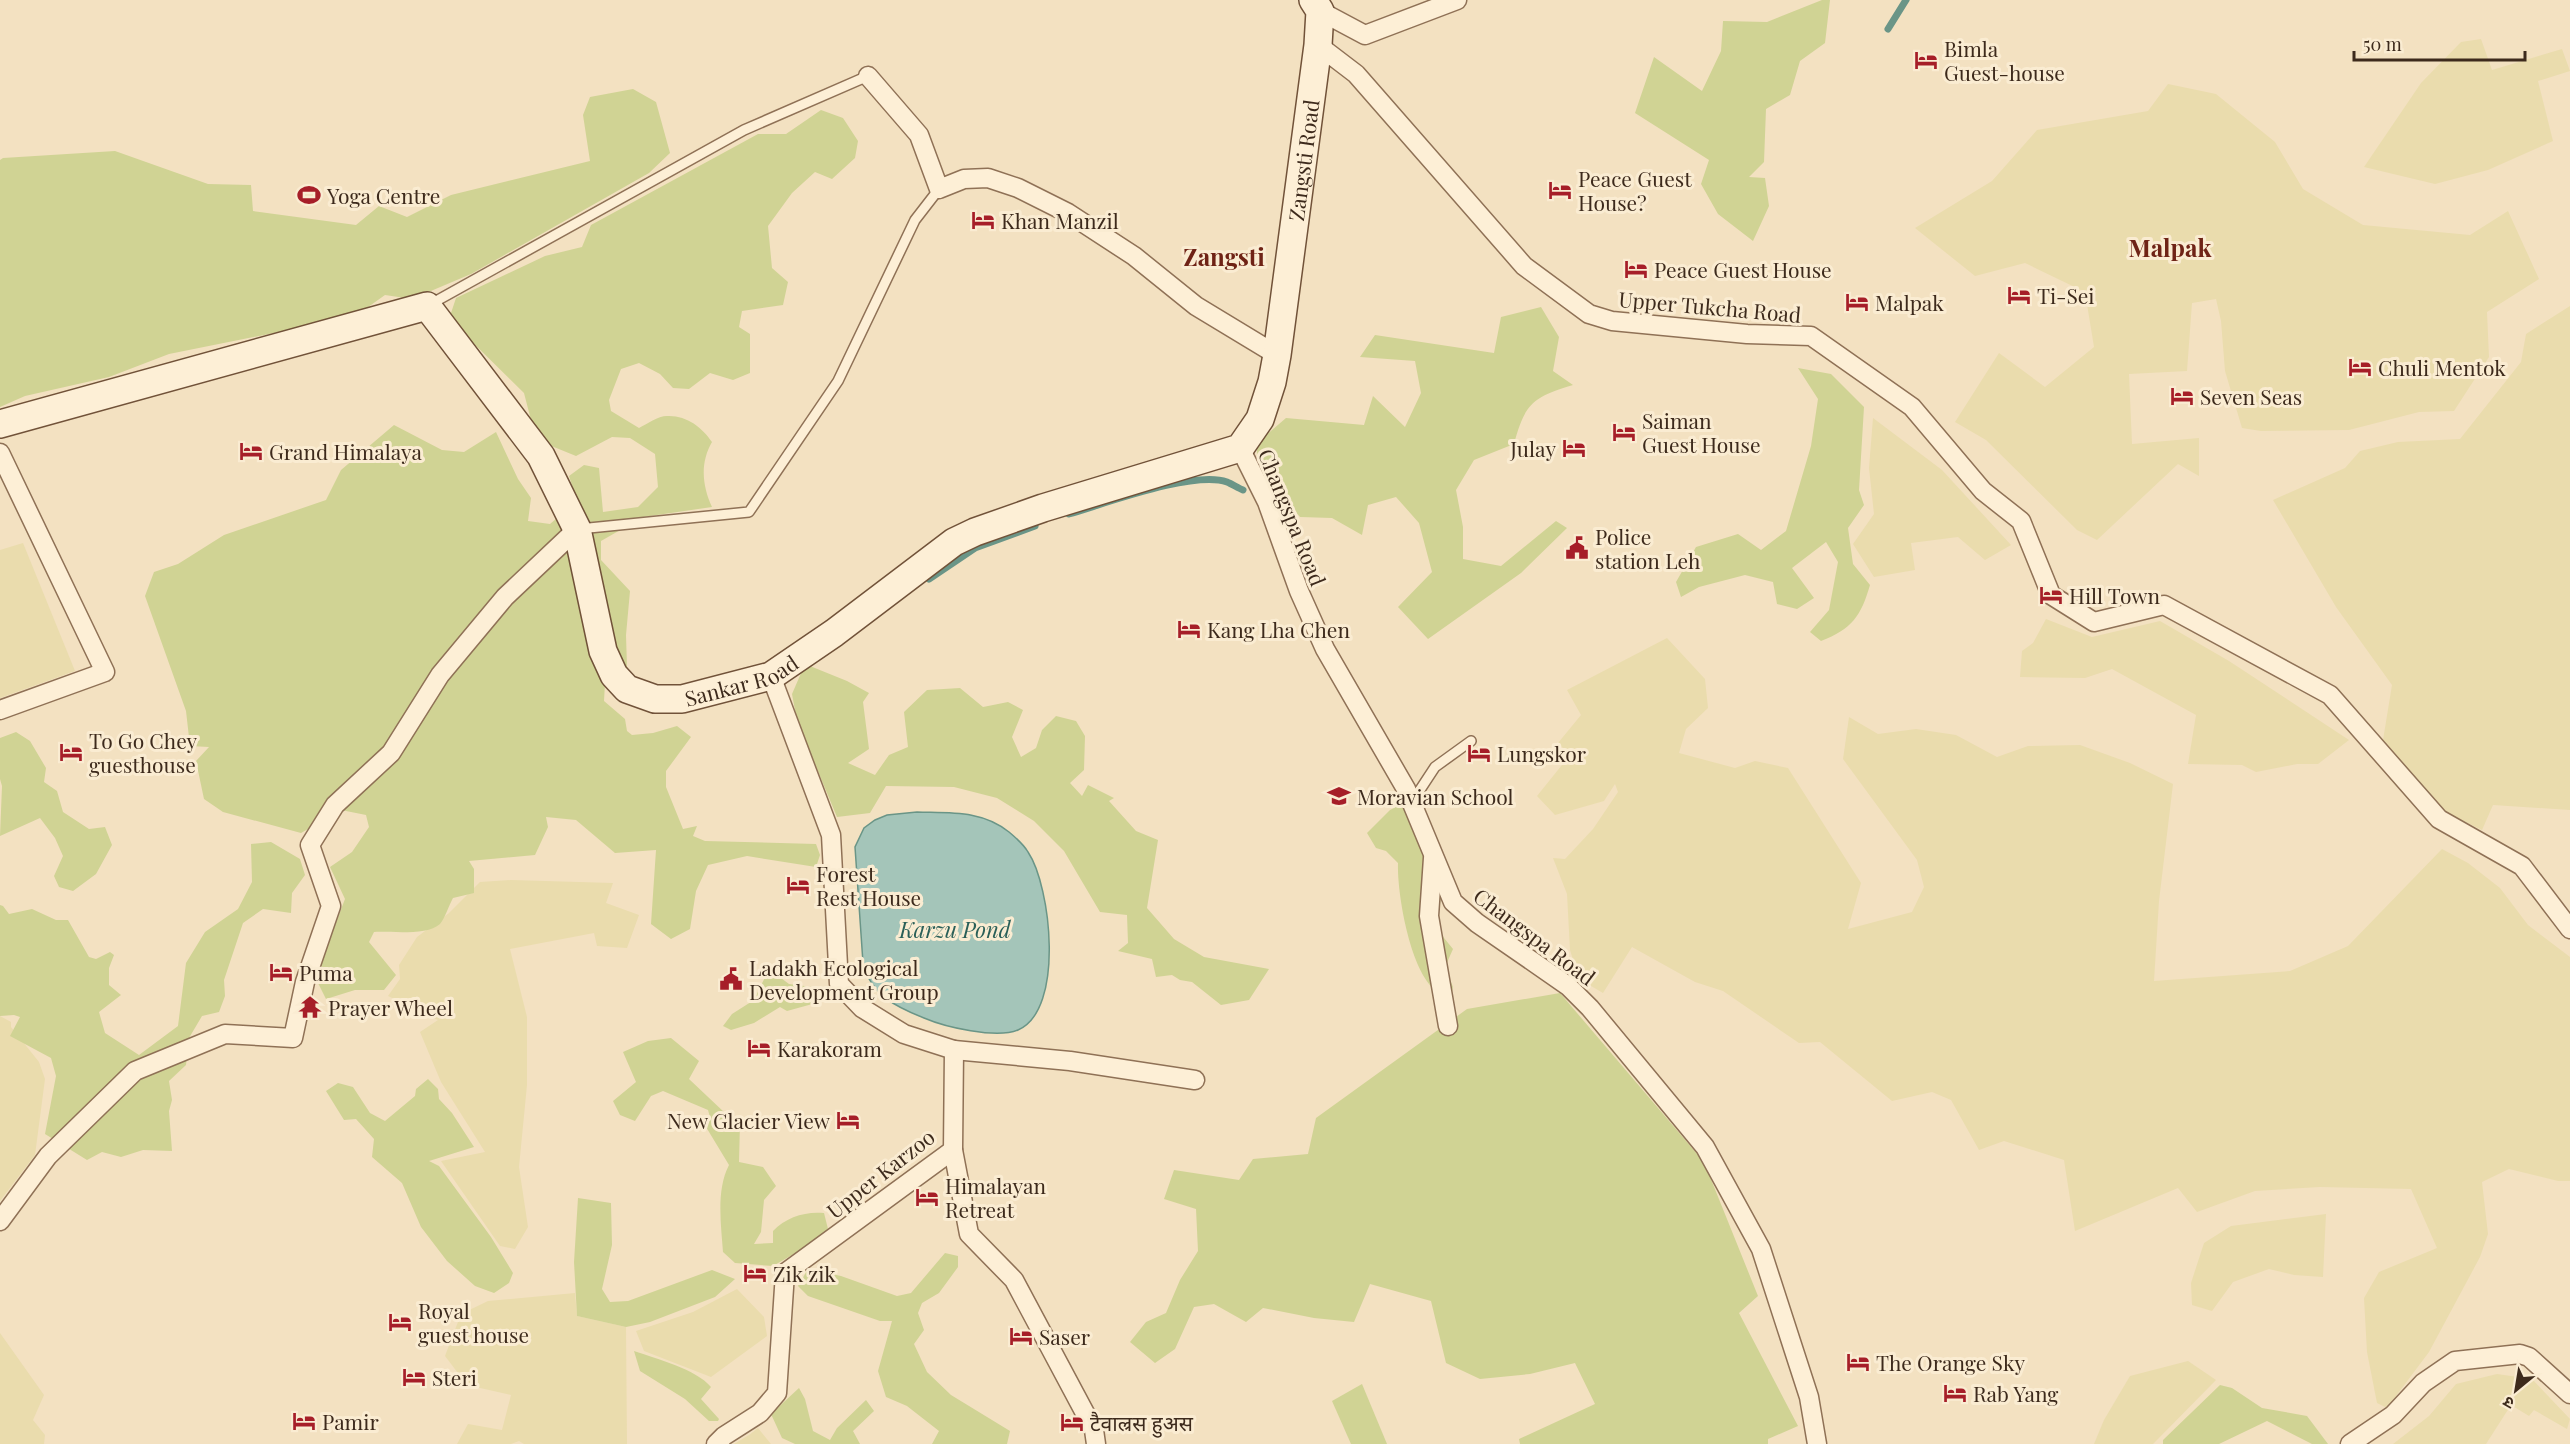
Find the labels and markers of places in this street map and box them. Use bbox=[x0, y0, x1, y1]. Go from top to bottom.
place label: Bimla Guest-house bbox=[1944, 34, 2065, 86]
hotel icon: Bimla Guest-house bbox=[1913, 47, 1939, 73]
place label: Peace Guest House? bbox=[1578, 164, 1692, 216]
hotel icon: Peace Guest House? bbox=[1547, 177, 1573, 203]
place label: Yoga Centre bbox=[326, 181, 440, 209]
sports icon: Yoga Centre bbox=[296, 182, 322, 208]
place label: Khan Manzil bbox=[1001, 206, 1119, 234]
hotel icon: Khan Manzil bbox=[970, 207, 996, 233]
place label: Peace Guest House bbox=[1654, 255, 1832, 283]
hotel icon: Peace Guest House bbox=[1623, 256, 1649, 282]
place label: Ti-Sei bbox=[2037, 281, 2095, 309]
hotel icon: Ti-Sei bbox=[2006, 282, 2032, 308]
place label: Malpak bbox=[1875, 288, 1944, 316]
hotel icon: Malpak bbox=[1844, 289, 1870, 315]
place label: Chuli Mentok bbox=[2378, 353, 2506, 381]
hotel icon: Chuli Mentok bbox=[2347, 354, 2373, 380]
place label: Seven Seas bbox=[2200, 382, 2302, 410]
hotel icon: Seven Seas bbox=[2169, 383, 2195, 409]
place label: Saiman Guest House bbox=[1642, 406, 1761, 458]
hotel icon: Saiman Guest House bbox=[1611, 419, 1637, 445]
place label: Julay bbox=[1509, 434, 1556, 462]
hotel icon: Julay bbox=[1561, 435, 1587, 461]
place label: Grand Himalaya bbox=[269, 437, 422, 465]
hotel icon: Grand Himalaya bbox=[238, 438, 264, 464]
place label: Police station Leh bbox=[1595, 522, 1701, 574]
public building icon: Police station Leh bbox=[1564, 535, 1590, 561]
place label: Hill Town bbox=[2069, 581, 2160, 609]
hotel icon: Hill Town bbox=[2038, 582, 2064, 608]
place label: Kang Lha Chen bbox=[1207, 615, 1350, 643]
hotel icon: Kang Lha Chen bbox=[1176, 616, 1202, 642]
place label: To Go Chey guesthouse bbox=[89, 726, 198, 778]
hotel icon: To Go Chey guesthouse bbox=[58, 739, 84, 765]
place label: Lungskor bbox=[1497, 739, 1587, 767]
hotel icon: Lungskor bbox=[1466, 740, 1492, 766]
place label: Moravian School bbox=[1357, 782, 1513, 810]
school or university icon: Moravian School bbox=[1326, 783, 1352, 809]
place label: Forest Rest House bbox=[816, 859, 921, 911]
hotel icon: Forest Rest House bbox=[785, 872, 811, 898]
place label: Ladakh Ecological Development Group bbox=[749, 953, 939, 1005]
place label: Puma bbox=[299, 958, 353, 986]
hotel icon: Puma bbox=[268, 959, 294, 985]
public building icon: Ladakh Ecological Development Group bbox=[718, 966, 744, 992]
place label: Prayer Wheel bbox=[328, 993, 453, 1021]
temple icon: Prayer Wheel bbox=[297, 994, 323, 1020]
place label: Karakoram bbox=[777, 1034, 882, 1062]
hotel icon: Karakoram bbox=[746, 1035, 772, 1061]
place label: New Glacier View bbox=[667, 1106, 831, 1134]
hotel icon: New Glacier View bbox=[835, 1107, 861, 1133]
place label: Himalayan Retreat bbox=[945, 1171, 1046, 1223]
hotel icon: Himalayan Retreat bbox=[914, 1184, 940, 1210]
place label: Zik zik bbox=[773, 1259, 836, 1287]
hotel icon: Zik zik bbox=[742, 1260, 768, 1286]
place label: Royal guest house bbox=[418, 1296, 529, 1348]
hotel icon: Royal guest house bbox=[387, 1309, 413, 1335]
place label: Saser bbox=[1039, 1322, 1091, 1350]
hotel icon: Saser bbox=[1008, 1323, 1034, 1349]
place label: The Orange Sky bbox=[1876, 1348, 2025, 1376]
hotel icon: The Orange Sky bbox=[1845, 1349, 1871, 1375]
place label: Steri bbox=[432, 1363, 477, 1391]
hotel icon: Steri bbox=[401, 1364, 427, 1390]
place label: Rab Yang bbox=[1973, 1379, 2058, 1407]
hotel icon: Rab Yang bbox=[1942, 1380, 1968, 1406]
place label: Pamir bbox=[322, 1407, 379, 1435]
hotel icon: Pamir bbox=[291, 1408, 317, 1434]
place label: टैवाल्रस हुअस bbox=[1090, 1408, 1194, 1438]
hotel icon: टैवाल्रस हुअस bbox=[1059, 1409, 1085, 1435]

